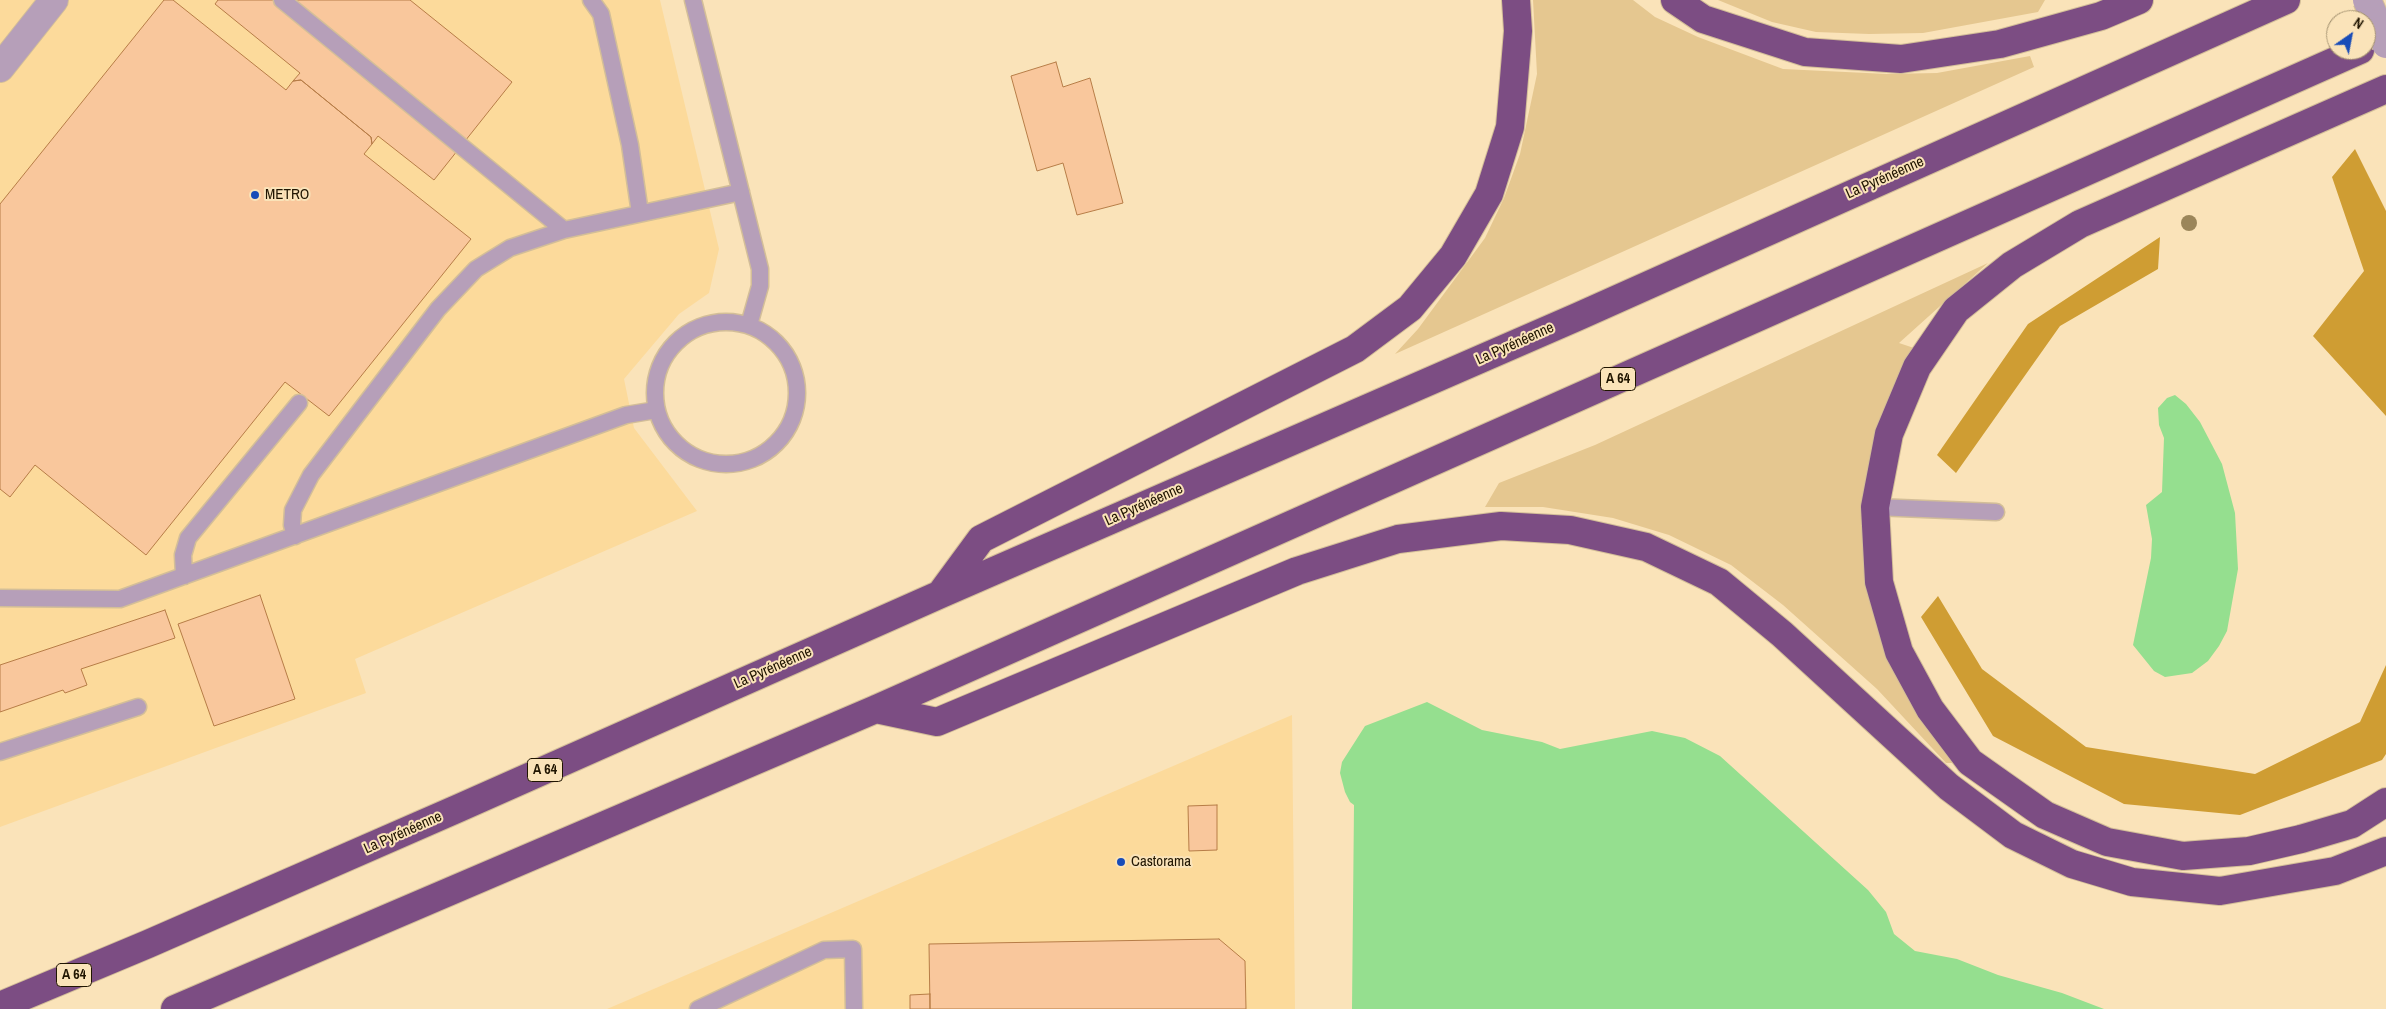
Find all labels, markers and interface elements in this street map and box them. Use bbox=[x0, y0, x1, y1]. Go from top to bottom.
north arrow bbox=[2326, 10, 2376, 60]
text: N bbox=[2350, 13, 2367, 33]
street label: La Pyrénéenne bbox=[1843, 153, 1927, 203]
place label: METRO bbox=[265, 186, 309, 204]
marker: METRO bbox=[249, 189, 261, 201]
street label: La Pyrénéenne bbox=[1473, 319, 1557, 369]
road number: A 64 bbox=[1600, 368, 1636, 390]
street label: La Pyrénéenne bbox=[1102, 480, 1186, 530]
street label: La Pyrénéenne bbox=[731, 643, 815, 693]
road number: A 64 bbox=[528, 758, 562, 782]
street label: La Pyrénéenne bbox=[361, 808, 445, 858]
place label: Castorama bbox=[1131, 853, 1191, 871]
marker: Castorama bbox=[1115, 856, 1127, 868]
road number: A 64 bbox=[56, 964, 92, 986]

